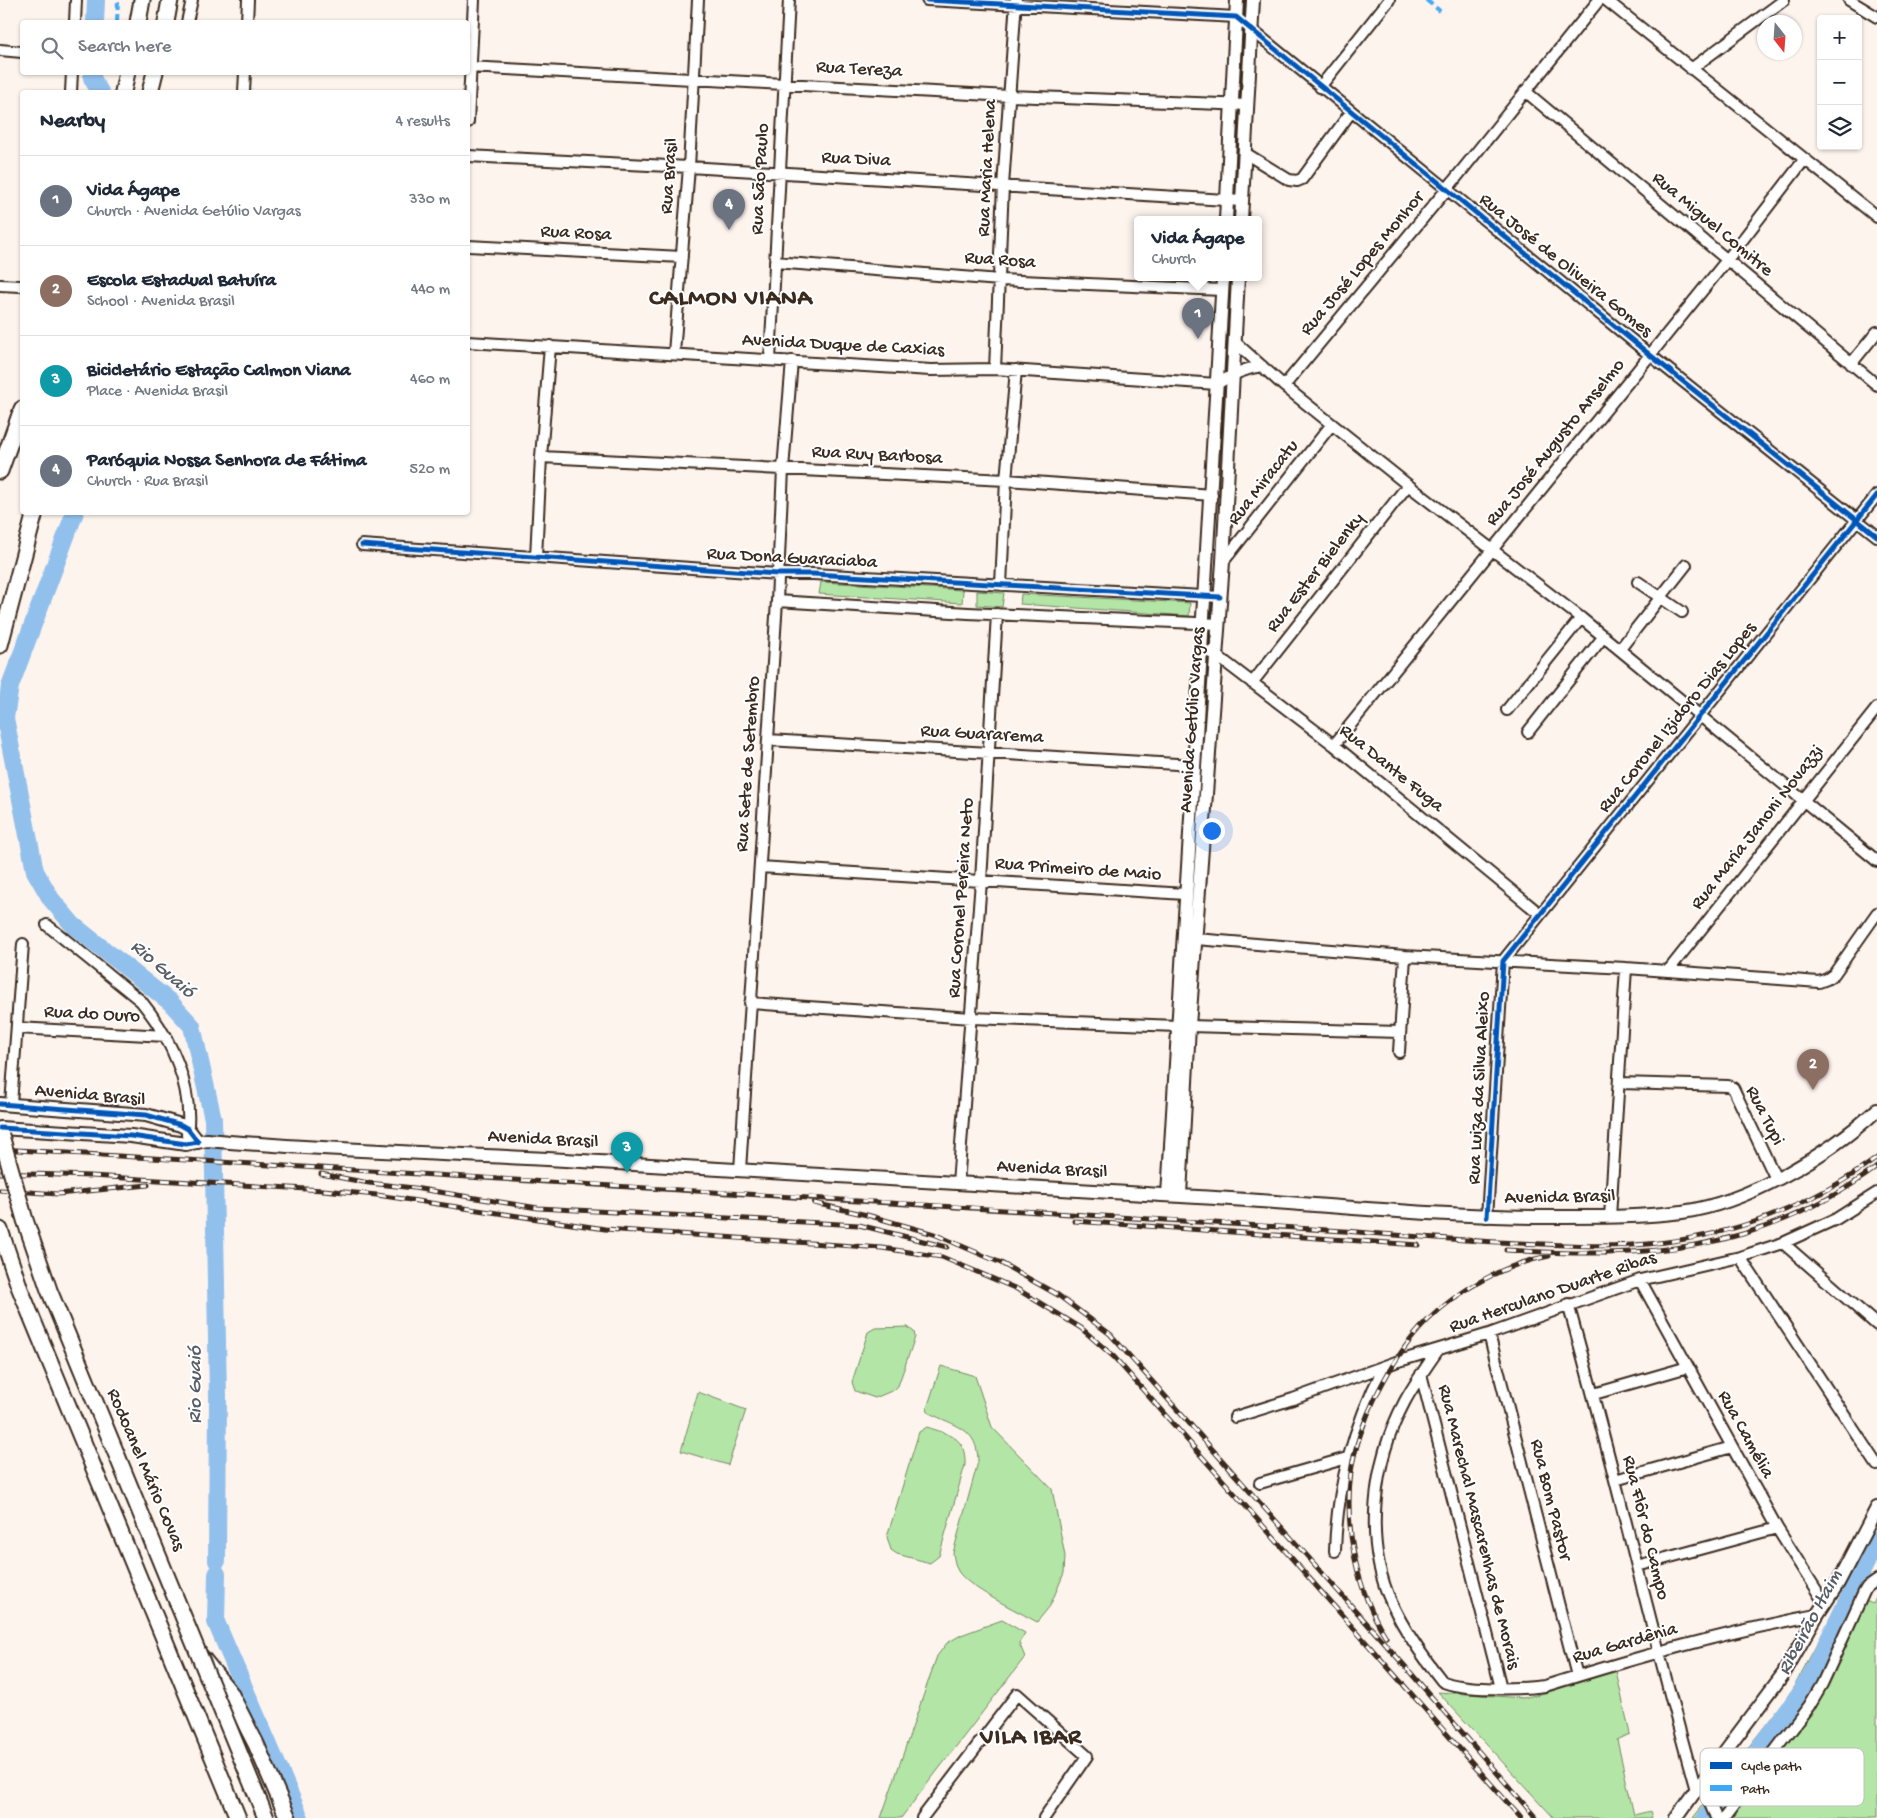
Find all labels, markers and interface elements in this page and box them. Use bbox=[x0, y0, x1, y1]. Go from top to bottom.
north arrow bbox=[1757, 15, 1802, 60]
map controls bbox=[1817, 15, 1862, 150]
button: + bbox=[1817, 15, 1862, 60]
search box bbox=[20, 20, 470, 75]
icon: search bbox=[38, 34, 66, 62]
text: Search here bbox=[78, 36, 172, 59]
street label: Rua Tereza bbox=[815, 56, 904, 84]
button: − bbox=[1817, 60, 1862, 105]
street label: Rua Maria Helena bbox=[973, 97, 1003, 237]
button: layers bbox=[1817, 105, 1862, 150]
text: Nearby bbox=[40, 110, 105, 135]
text: 4 results bbox=[395, 113, 450, 132]
street label: Rua São Paulo bbox=[747, 123, 775, 235]
street label: Rua Brasil bbox=[656, 137, 684, 215]
street label: Rua Diva bbox=[821, 147, 893, 173]
street label: Rua Miguel Comitre bbox=[1647, 167, 1778, 283]
text: Vida Ágape bbox=[87, 180, 180, 203]
street label: Rua José Lopes Monhor bbox=[1296, 185, 1432, 341]
pin: 4 bbox=[713, 189, 745, 230]
street label: Rua José de Oliveira Gomes bbox=[1474, 189, 1657, 344]
text: 1 bbox=[53, 191, 59, 210]
text: 330 m bbox=[409, 191, 450, 210]
text: Church · Avenida Getúlio Vargas bbox=[87, 203, 301, 222]
popup bbox=[1134, 216, 1262, 281]
street label: Rua Rosa bbox=[540, 221, 614, 247]
text: Vida Ágape bbox=[1152, 228, 1244, 251]
street label: Rua Rosa bbox=[964, 247, 1038, 275]
text: Church bbox=[1152, 251, 1196, 270]
text: Escola Estadual Batuíra bbox=[87, 270, 276, 293]
text: 2 bbox=[52, 281, 60, 300]
text: 440 m bbox=[411, 281, 450, 300]
district label: CALMON VIANA bbox=[649, 285, 814, 314]
text: School · Avenida Brasil bbox=[87, 293, 235, 312]
pin: 1 bbox=[1182, 298, 1214, 339]
street label: Avenida Duque de Caxias bbox=[741, 329, 946, 363]
street label: Rua José Augusto Anselmo bbox=[1481, 355, 1631, 531]
text: Bicicletário Estação Calmon Viana bbox=[87, 360, 351, 383]
text: 3 bbox=[52, 371, 60, 390]
text: 460 m bbox=[410, 371, 450, 390]
text: Place · Avenida Brasil bbox=[87, 383, 228, 402]
street label: Rua Miracatu bbox=[1223, 436, 1305, 530]
street label: Rua Ruy Barbosa bbox=[811, 441, 944, 471]
text: Paróquia Nossa Senhora de Fátima bbox=[87, 450, 367, 473]
text: 4 bbox=[52, 461, 60, 480]
text: 520 m bbox=[410, 461, 450, 480]
text: Church · Rua Brasil bbox=[87, 473, 208, 492]
street label: Rua Ester Bielenky bbox=[1262, 508, 1370, 638]
street label: Rua Dona Guaraciaba bbox=[706, 543, 879, 575]
street label: Rua Coronel Izidoro Dias Lopes bbox=[1594, 617, 1763, 818]
street label: Avenida Getúlio Vargas bbox=[1175, 625, 1211, 814]
street label: Rua Sete de Setembro bbox=[731, 675, 767, 853]
street label: Rua Guararema bbox=[920, 720, 1046, 750]
street label: Rua Dante Fuga bbox=[1334, 720, 1449, 819]
street label: Rua Maria Janoni Novazzi bbox=[1687, 741, 1829, 915]
street label: Rua Coronel Pereira Neto bbox=[944, 797, 980, 999]
your location bbox=[1199, 818, 1225, 844]
street label: Rua Primeiro de Maio bbox=[994, 853, 1162, 887]
water label: Rio Guaió bbox=[125, 936, 200, 1005]
street label: Rua Luiza da Silva Aleixo bbox=[1463, 991, 1497, 1185]
street label: Rua do Ouro bbox=[43, 1001, 141, 1029]
pin: 2 bbox=[1797, 1049, 1829, 1090]
street label: Avenida Brasil bbox=[34, 1080, 146, 1112]
street label: Rua Tupi bbox=[1739, 1082, 1789, 1150]
street label: Avenida Brasil bbox=[487, 1126, 599, 1154]
pin: 3 bbox=[611, 1132, 643, 1173]
street label: Avenida Brasil bbox=[996, 1156, 1108, 1184]
street label: Avenida Brasil bbox=[1504, 1186, 1616, 1210]
street label: Rua Herculano Duarte Ribas bbox=[1447, 1246, 1660, 1339]
water label: Rio Guaió bbox=[185, 1345, 208, 1424]
street label: Rua Marechal Mascarenhas de Morais bbox=[1431, 1382, 1525, 1673]
street label: Rodoanel Mário Covas bbox=[100, 1385, 190, 1555]
street label: Rua Camélia bbox=[1711, 1387, 1779, 1484]
street label: Rua Bom Pastor bbox=[1524, 1437, 1577, 1565]
street label: Rua Flôr do Campo bbox=[1616, 1453, 1674, 1603]
water label: Ribeirão Itaim bbox=[1774, 1566, 1849, 1680]
street label: Rua Gardênia bbox=[1570, 1618, 1681, 1670]
district label: VILA IBAR bbox=[979, 1724, 1082, 1753]
legend bbox=[1700, 1748, 1864, 1806]
text: Cycle path bbox=[1741, 1759, 1802, 1776]
text: Path bbox=[1740, 1782, 1770, 1799]

